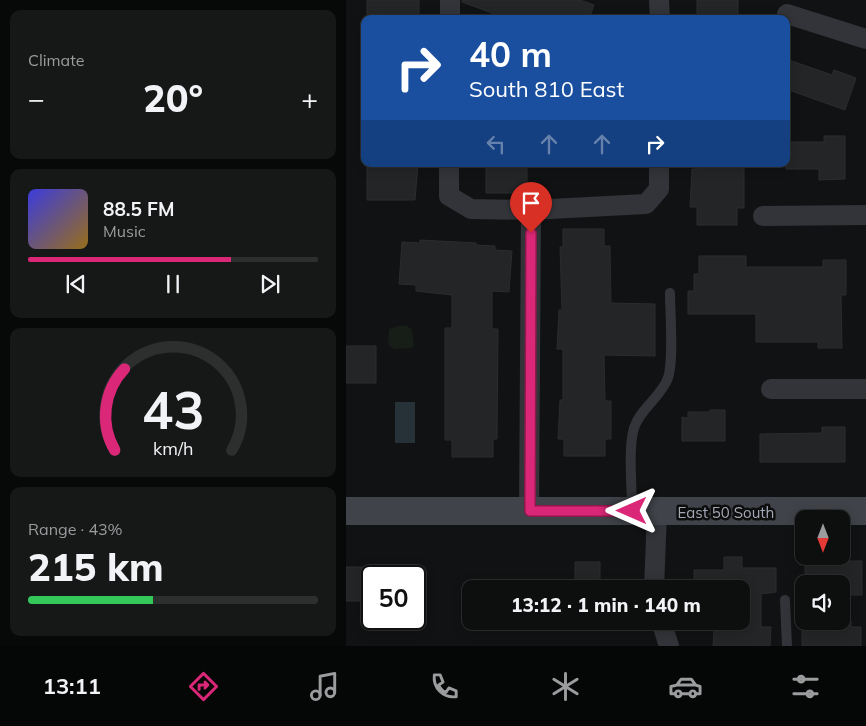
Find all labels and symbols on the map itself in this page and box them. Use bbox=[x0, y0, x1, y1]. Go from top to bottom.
pin bbox=[510, 182, 552, 233]
position arrow bbox=[605, 484, 657, 536]
street label: East 50 South bbox=[678, 503, 774, 522]
north arrow bbox=[795, 510, 850, 565]
speed limit sign: 50 bbox=[361, 565, 426, 630]

